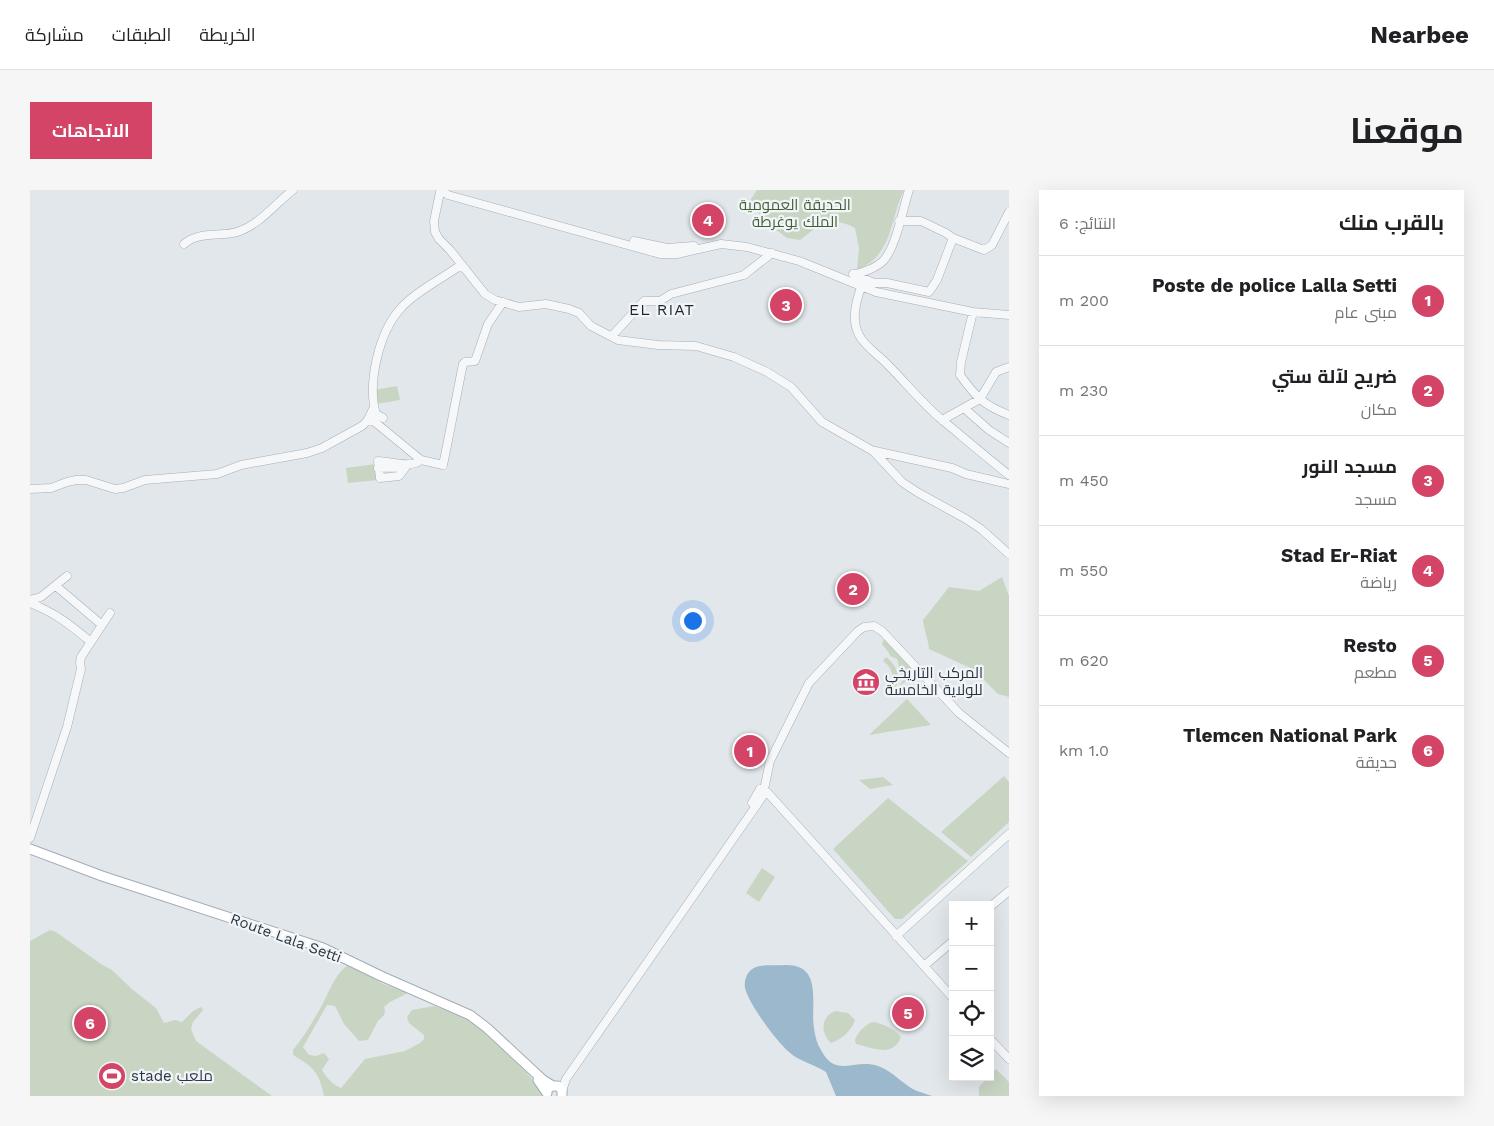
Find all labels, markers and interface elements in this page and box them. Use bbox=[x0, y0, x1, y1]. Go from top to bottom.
text: Nearbee bbox=[1370, 21, 1469, 49]
text: مشاركة bbox=[25, 24, 84, 45]
text: الطبقات bbox=[112, 24, 171, 45]
text: الخريطة bbox=[199, 24, 256, 45]
button: الاتجاهات bbox=[30, 102, 152, 159]
text: موقعنا bbox=[1350, 110, 1464, 152]
park label: الحديقة العمومية الملك يوغرطة bbox=[739, 196, 851, 231]
pin: 4 bbox=[692, 201, 724, 239]
text: بالقرب منك bbox=[1339, 210, 1444, 235]
text: النتائج: 6 bbox=[1059, 214, 1116, 233]
text: Poste de police Lalla Setti bbox=[1152, 274, 1397, 297]
pin: 3 bbox=[770, 286, 802, 324]
text: 200 m bbox=[1059, 291, 1109, 310]
text: 1 bbox=[1425, 291, 1431, 310]
district label: EL RIAT bbox=[629, 300, 695, 319]
text: مبنى عام bbox=[1335, 303, 1397, 322]
text: ضريح لآلة ستي bbox=[1272, 365, 1397, 388]
text: 230 m bbox=[1059, 381, 1108, 400]
text: 2 bbox=[1423, 381, 1433, 400]
text: مكان bbox=[1361, 400, 1397, 419]
text: مسجد النور bbox=[1302, 455, 1397, 478]
text: 450 m bbox=[1059, 471, 1109, 490]
text: 3 bbox=[1423, 471, 1433, 490]
text: مسجد bbox=[1355, 490, 1397, 509]
text: Stad Er-Riat bbox=[1281, 544, 1397, 567]
text: 550 m bbox=[1059, 561, 1108, 580]
text: 4 bbox=[1423, 561, 1433, 580]
pin: 2 bbox=[837, 570, 869, 608]
text: رياضة bbox=[1360, 573, 1397, 592]
your location bbox=[680, 608, 706, 634]
text: Resto bbox=[1343, 634, 1397, 657]
text: 620 m bbox=[1059, 651, 1109, 670]
text: 5 bbox=[1423, 651, 1433, 670]
text: مطعم bbox=[1354, 663, 1397, 682]
place label: المركب التاريخي للولاية الخامسة bbox=[885, 664, 983, 699]
museum icon: المركب التاريخي للولاية الخامسة bbox=[851, 667, 881, 697]
text: Tlemcen National Park bbox=[1183, 724, 1397, 747]
pin: 1 bbox=[734, 732, 766, 770]
text: 1.0 km bbox=[1059, 741, 1109, 760]
text: 6 bbox=[1423, 741, 1433, 760]
text: حديقة bbox=[1356, 753, 1397, 772]
map controls bbox=[949, 901, 994, 1081]
button: + bbox=[949, 901, 994, 946]
street label: Route Lala Setti bbox=[228, 910, 344, 966]
button: − bbox=[949, 946, 994, 991]
button: locate bbox=[949, 991, 994, 1036]
pin: 5 bbox=[892, 994, 924, 1032]
pin: 6 bbox=[74, 1004, 106, 1042]
button: layers bbox=[949, 1036, 994, 1081]
sports icon: stade ملعب bbox=[97, 1061, 127, 1091]
place label: stade ملعب bbox=[131, 1067, 213, 1085]

